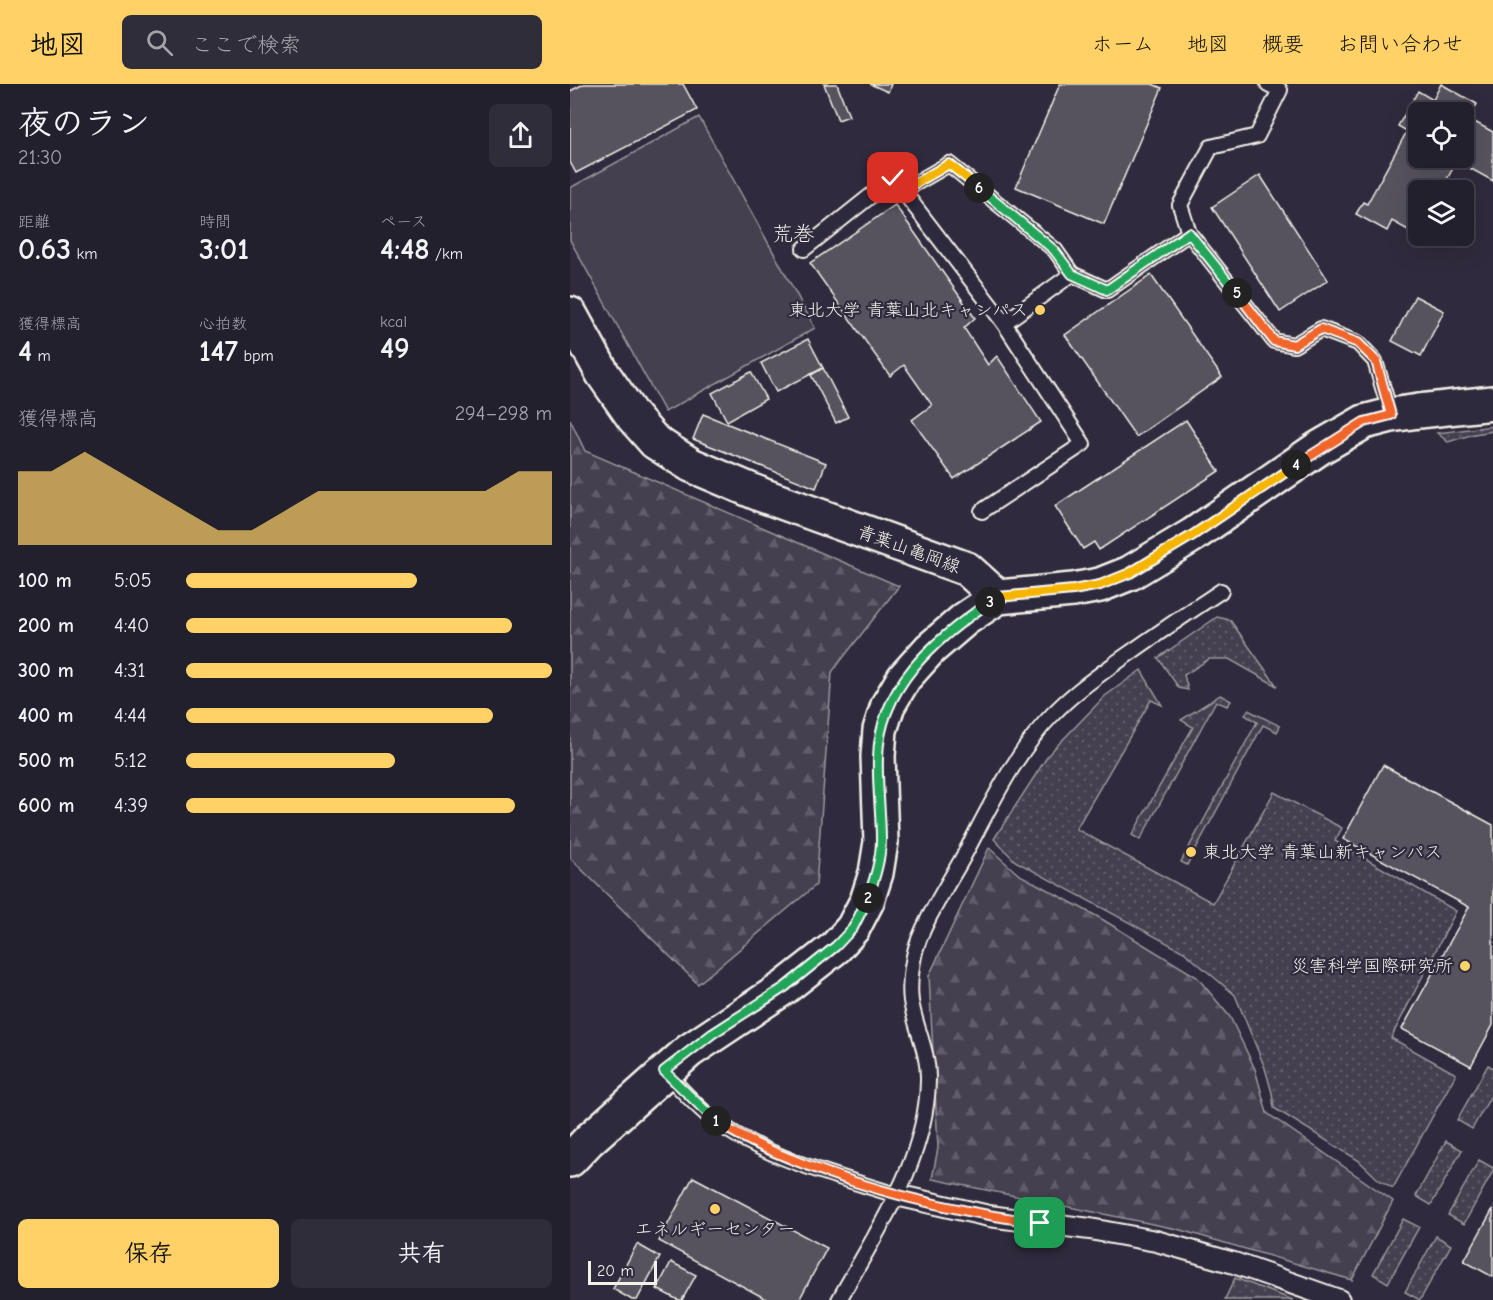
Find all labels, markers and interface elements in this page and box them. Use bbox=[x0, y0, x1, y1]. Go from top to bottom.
search box bbox=[122, 15, 542, 69]
icon: search bbox=[143, 26, 176, 59]
text: 地図 bbox=[30, 29, 86, 61]
text: ここで検索 bbox=[191, 32, 301, 58]
text: ホーム bbox=[1092, 32, 1154, 56]
text: 地図 bbox=[1187, 32, 1229, 56]
text: 概要 bbox=[1262, 32, 1304, 56]
text: お問い合わせ bbox=[1337, 32, 1463, 56]
map controls bbox=[1408, 102, 1474, 246]
button: locate bbox=[1408, 102, 1474, 168]
text: 夜のラン bbox=[18, 104, 150, 142]
button: share bbox=[489, 104, 552, 167]
text: 21:30 bbox=[18, 146, 62, 169]
pin bbox=[867, 152, 918, 203]
icon: check bbox=[876, 161, 909, 194]
pin: 6 bbox=[964, 173, 994, 203]
text: 6 bbox=[975, 179, 983, 197]
button: layers bbox=[1408, 180, 1474, 246]
text: 距離 bbox=[18, 213, 50, 231]
text: 時間 bbox=[199, 213, 231, 231]
text: ペース bbox=[380, 213, 427, 231]
district label: 荒巻 bbox=[772, 222, 815, 246]
text: 0.63 bbox=[18, 232, 71, 267]
text: 3:01 bbox=[199, 232, 249, 267]
text: 4:48 bbox=[380, 232, 430, 267]
text: km bbox=[71, 245, 97, 263]
text: /km bbox=[430, 245, 463, 263]
pin: 5 bbox=[1222, 278, 1252, 308]
text: 5 bbox=[1233, 284, 1241, 302]
place label: 東北大学 青葉山北キャンパス bbox=[789, 300, 1028, 321]
marker: 東北大学 青葉山北キャンパス bbox=[1033, 303, 1047, 317]
text: kcal bbox=[380, 313, 407, 331]
text: 獲得標高 bbox=[18, 315, 82, 333]
text: 心拍数 bbox=[199, 315, 247, 333]
text: 49 bbox=[380, 331, 410, 366]
text: 4 bbox=[18, 334, 32, 369]
text: 147 bbox=[199, 334, 238, 369]
text: m bbox=[32, 347, 51, 365]
text: bpm bbox=[238, 347, 274, 365]
text: 294–298 m bbox=[455, 402, 552, 425]
text: 獲得標高 bbox=[18, 407, 98, 430]
pin: 4 bbox=[1281, 450, 1311, 480]
text: 4 bbox=[1292, 456, 1300, 474]
street label: 青葉山亀岡線 bbox=[854, 521, 963, 578]
text: 100 m bbox=[18, 569, 72, 592]
text: 5:05 bbox=[114, 569, 151, 592]
pin: 3 bbox=[975, 587, 1005, 617]
text: 3 bbox=[986, 593, 994, 611]
text: 200 m bbox=[18, 614, 74, 637]
text: 4:40 bbox=[114, 614, 149, 637]
text: 300 m bbox=[18, 659, 74, 682]
text: 4:31 bbox=[114, 659, 145, 682]
text: 400 m bbox=[18, 704, 73, 727]
text: 4:44 bbox=[114, 704, 147, 727]
text: 500 m bbox=[18, 749, 75, 772]
text: 5:12 bbox=[114, 749, 147, 772]
text: 600 m bbox=[18, 794, 74, 817]
text: 4:39 bbox=[114, 794, 148, 817]
place label: 東北大学 青葉山新キャンパス bbox=[1203, 842, 1442, 863]
marker: 東北大学 青葉山新キャンパス bbox=[1184, 845, 1198, 859]
pin: 2 bbox=[853, 883, 883, 913]
text: 2 bbox=[864, 889, 872, 907]
place label: 災害科学国際研究所 bbox=[1291, 956, 1453, 977]
marker: 災害科学国際研究所 bbox=[1458, 959, 1472, 973]
pin: 1 bbox=[701, 1106, 731, 1136]
text: 1 bbox=[713, 1112, 719, 1130]
pin bbox=[1014, 1197, 1065, 1248]
marker: エネルギーセンター bbox=[708, 1202, 722, 1216]
icon: arrive bbox=[1023, 1206, 1056, 1239]
button: 保存 bbox=[18, 1219, 279, 1288]
button: 共有 bbox=[291, 1219, 552, 1288]
place label: エネルギーセンター bbox=[635, 1219, 795, 1240]
scale bar bbox=[588, 1258, 657, 1286]
text: 20 m bbox=[597, 1262, 634, 1280]

